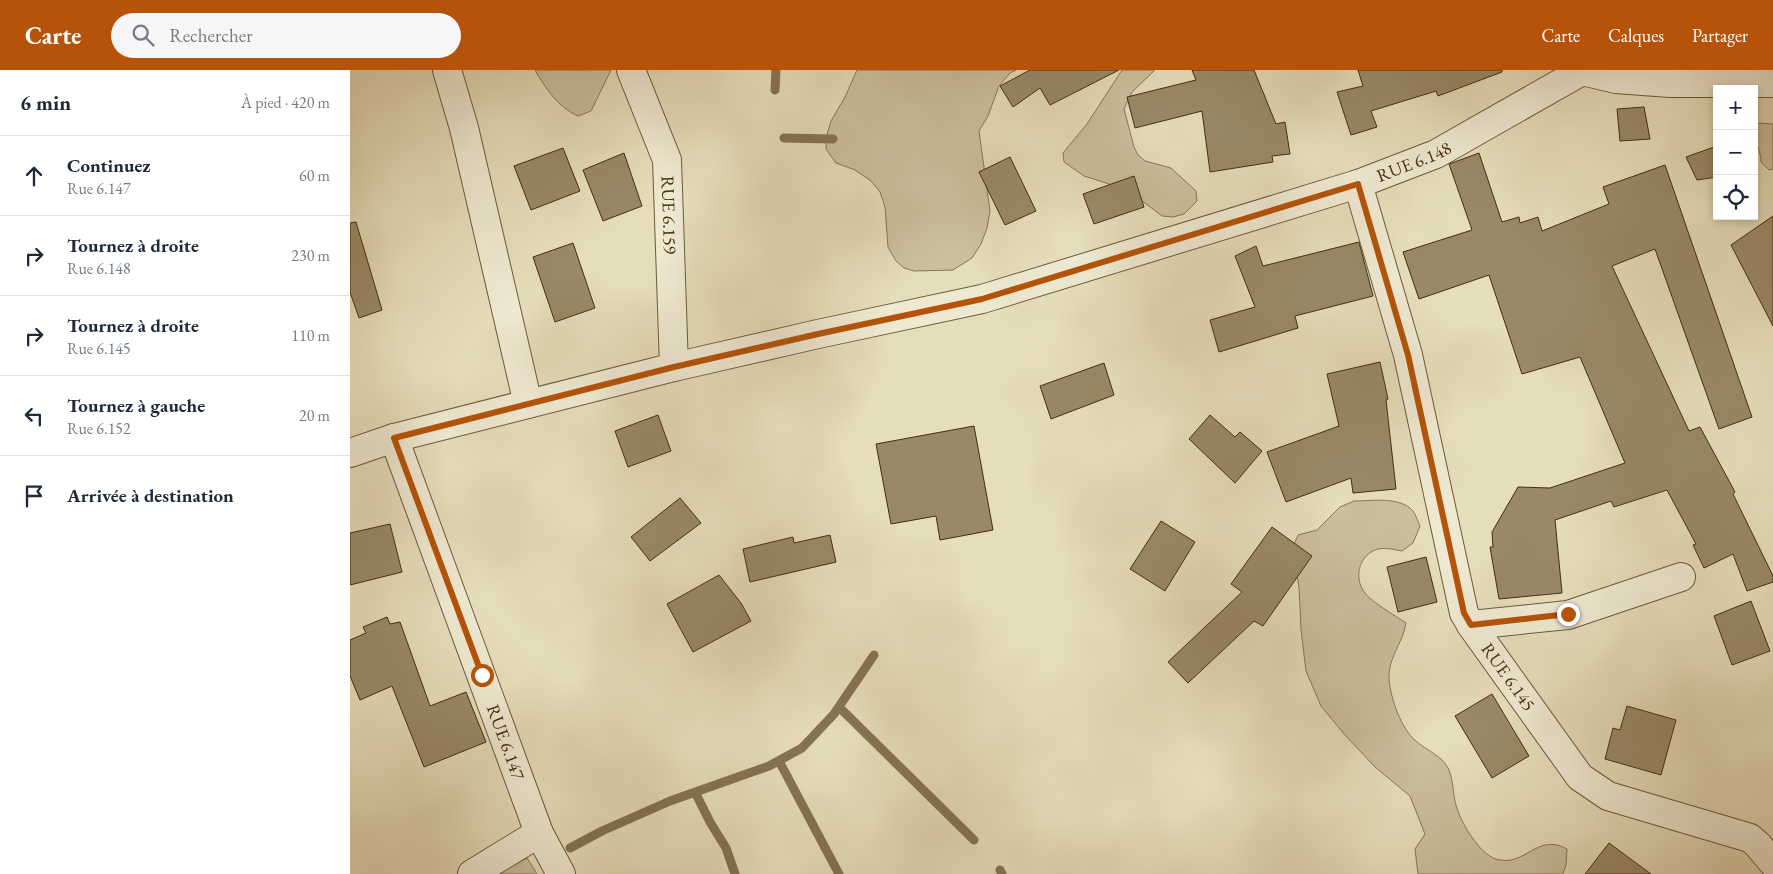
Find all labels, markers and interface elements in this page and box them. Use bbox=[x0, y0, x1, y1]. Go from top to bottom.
search box bbox=[111, 13, 461, 58]
text: Carte bbox=[25, 20, 81, 51]
icon: search bbox=[129, 21, 157, 49]
text: Rechercher bbox=[169, 23, 253, 48]
text: Carte bbox=[1541, 24, 1580, 47]
text: Calques bbox=[1608, 24, 1664, 47]
text: Partager bbox=[1692, 24, 1748, 47]
map controls bbox=[1713, 85, 1758, 220]
button: + bbox=[1713, 85, 1758, 130]
text: 6 min bbox=[20, 89, 71, 116]
text: À pied · 420 m bbox=[241, 92, 330, 113]
button: − bbox=[1713, 130, 1758, 175]
street label: RUE 6.148 bbox=[1373, 136, 1455, 187]
text: Continuez bbox=[67, 153, 151, 178]
icon: ahead bbox=[20, 162, 48, 190]
text: 60 m bbox=[299, 165, 330, 186]
street label: RUE 6.159 bbox=[657, 175, 682, 255]
button: locate bbox=[1713, 175, 1758, 220]
text: Rue 6.147 bbox=[67, 178, 131, 199]
text: Tournez à droite bbox=[67, 233, 199, 258]
icon: right bbox=[20, 242, 48, 270]
text: 230 m bbox=[291, 245, 330, 266]
text: Rue 6.148 bbox=[67, 258, 131, 279]
text: Tournez à droite bbox=[67, 313, 199, 338]
icon: right bbox=[20, 322, 48, 350]
text: 110 m bbox=[291, 325, 330, 346]
text: Rue 6.145 bbox=[67, 338, 131, 359]
text: Tournez à gauche bbox=[67, 393, 205, 418]
icon: left bbox=[20, 402, 48, 430]
text: 20 m bbox=[299, 405, 330, 426]
text: Rue 6.152 bbox=[67, 418, 131, 439]
icon: arrive bbox=[20, 482, 48, 510]
text: Arrivée à destination bbox=[67, 483, 234, 508]
route end bbox=[1557, 603, 1580, 626]
street label: RUE 6.145 bbox=[1476, 638, 1541, 715]
route start bbox=[471, 664, 494, 687]
street label: RUE 6.147 bbox=[482, 701, 531, 783]

